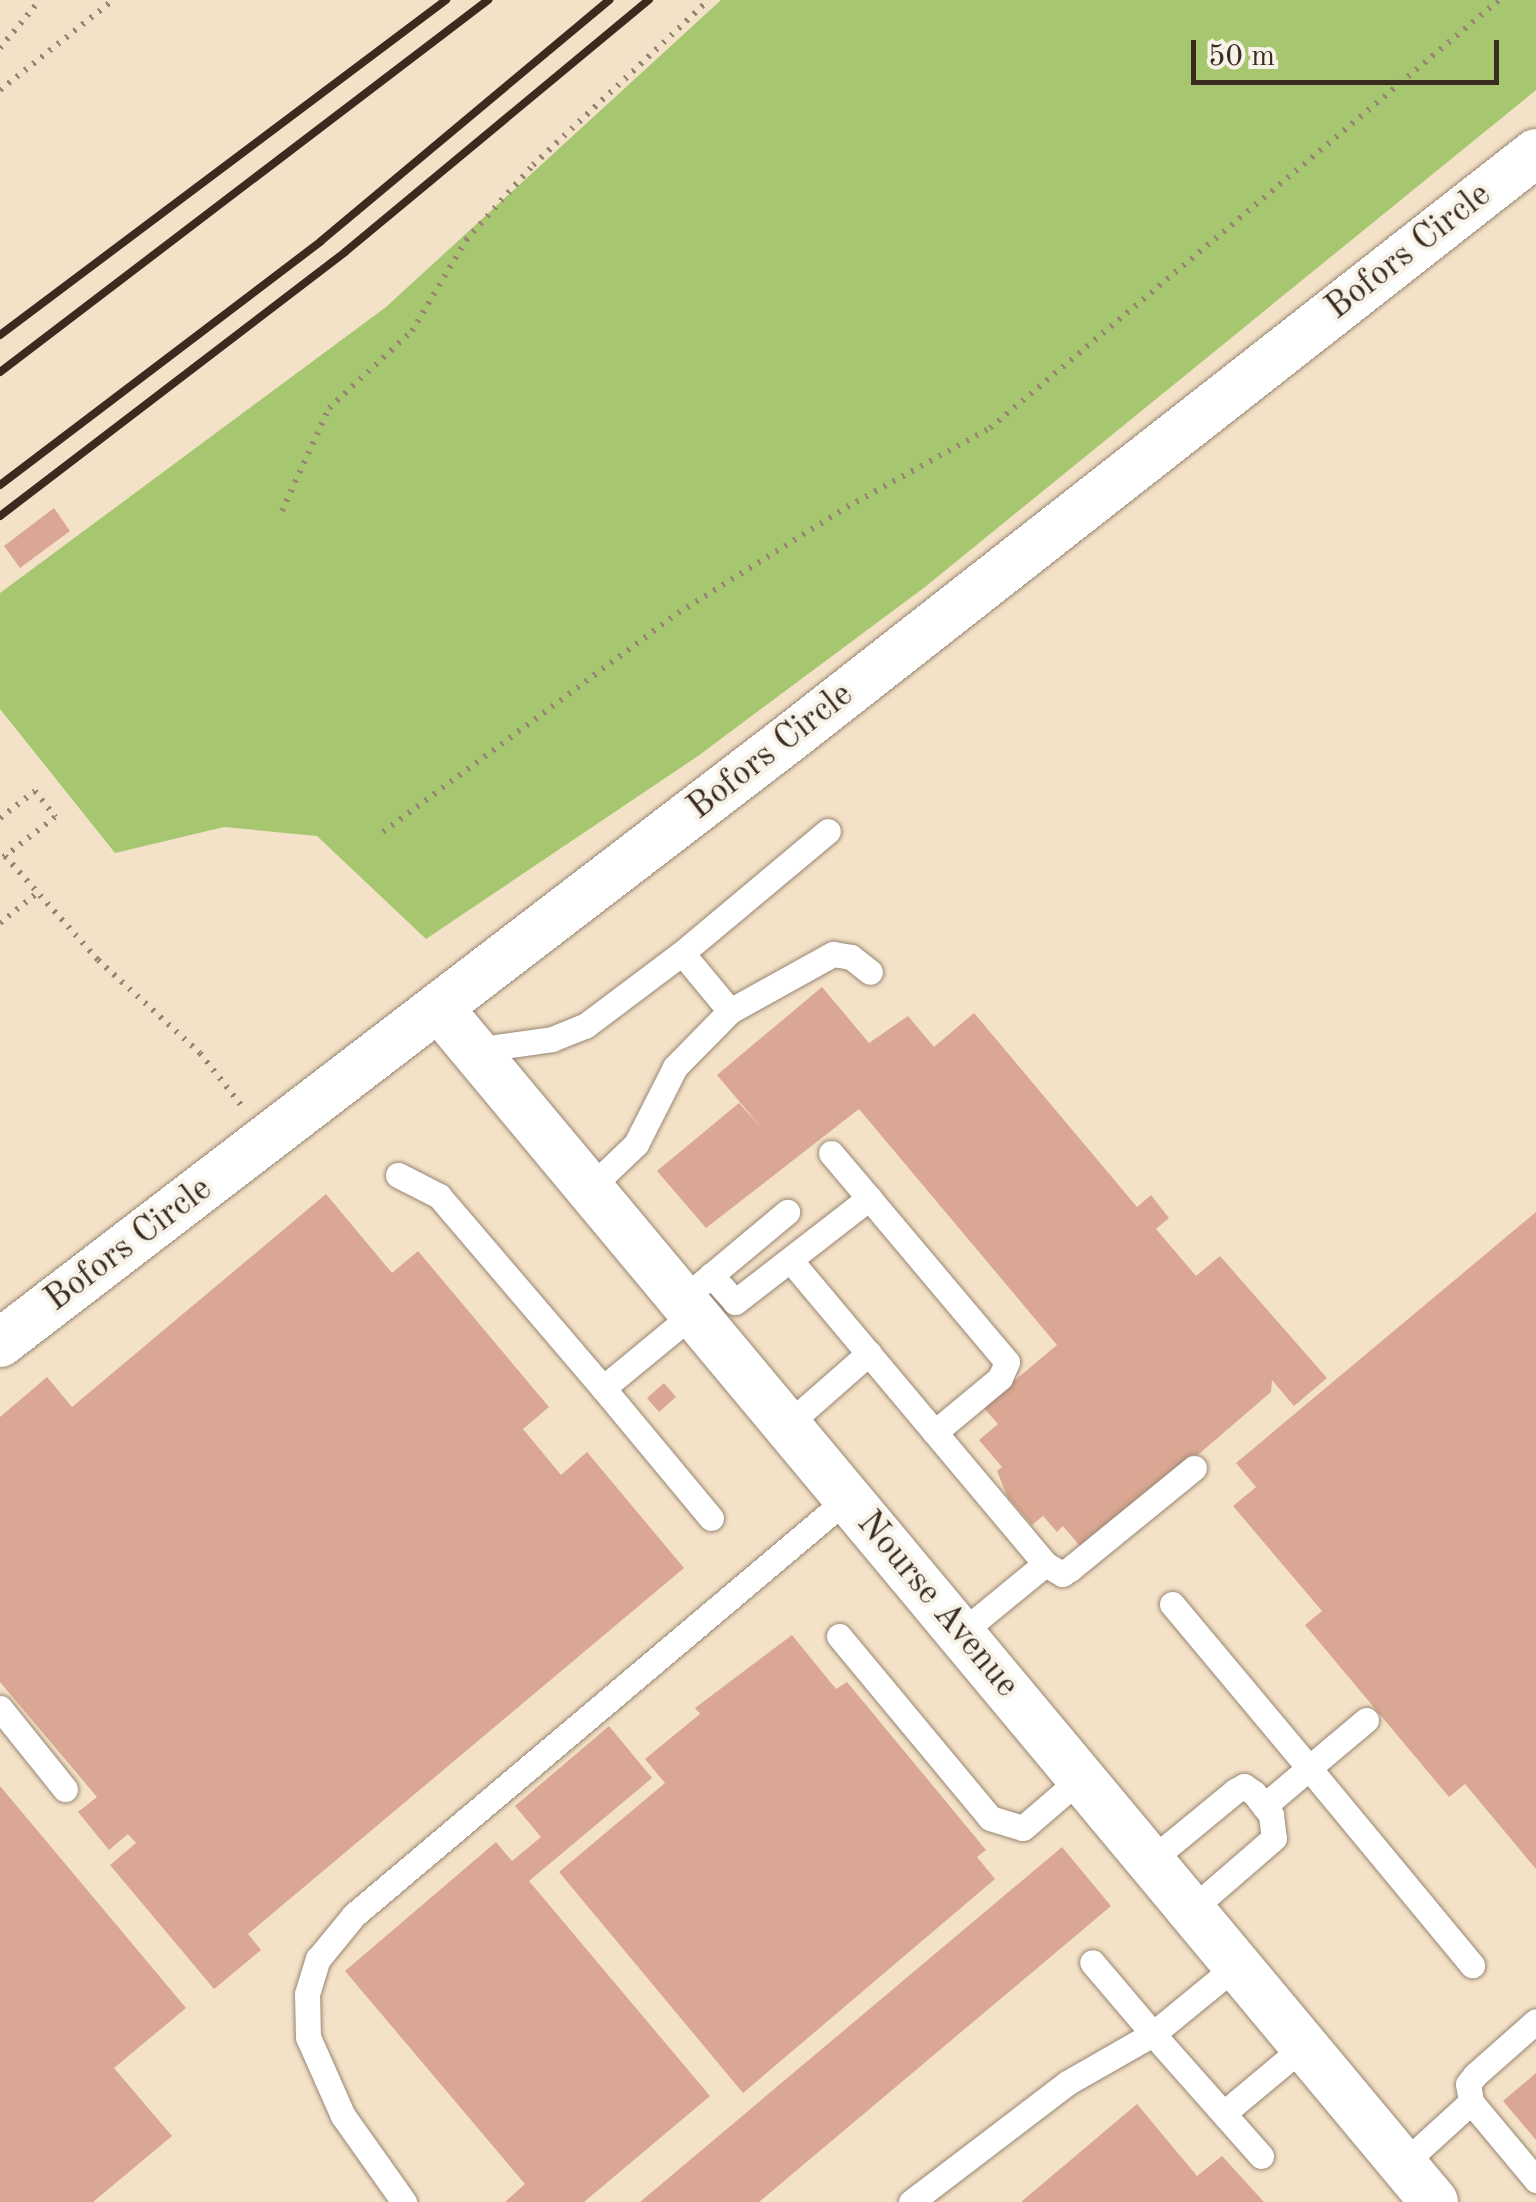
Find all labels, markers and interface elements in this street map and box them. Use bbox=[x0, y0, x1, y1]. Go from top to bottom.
scale bar bbox=[1196, 20, 1504, 82]
text: 50 m bbox=[1208, 42, 1275, 72]
street label: Bofors Circle bbox=[1318, 175, 1500, 329]
street label: Bofors Circle bbox=[680, 675, 862, 829]
street label: Bofors Circle bbox=[37, 1169, 221, 1321]
street label: Nourse Avenue bbox=[847, 1504, 1027, 1706]

